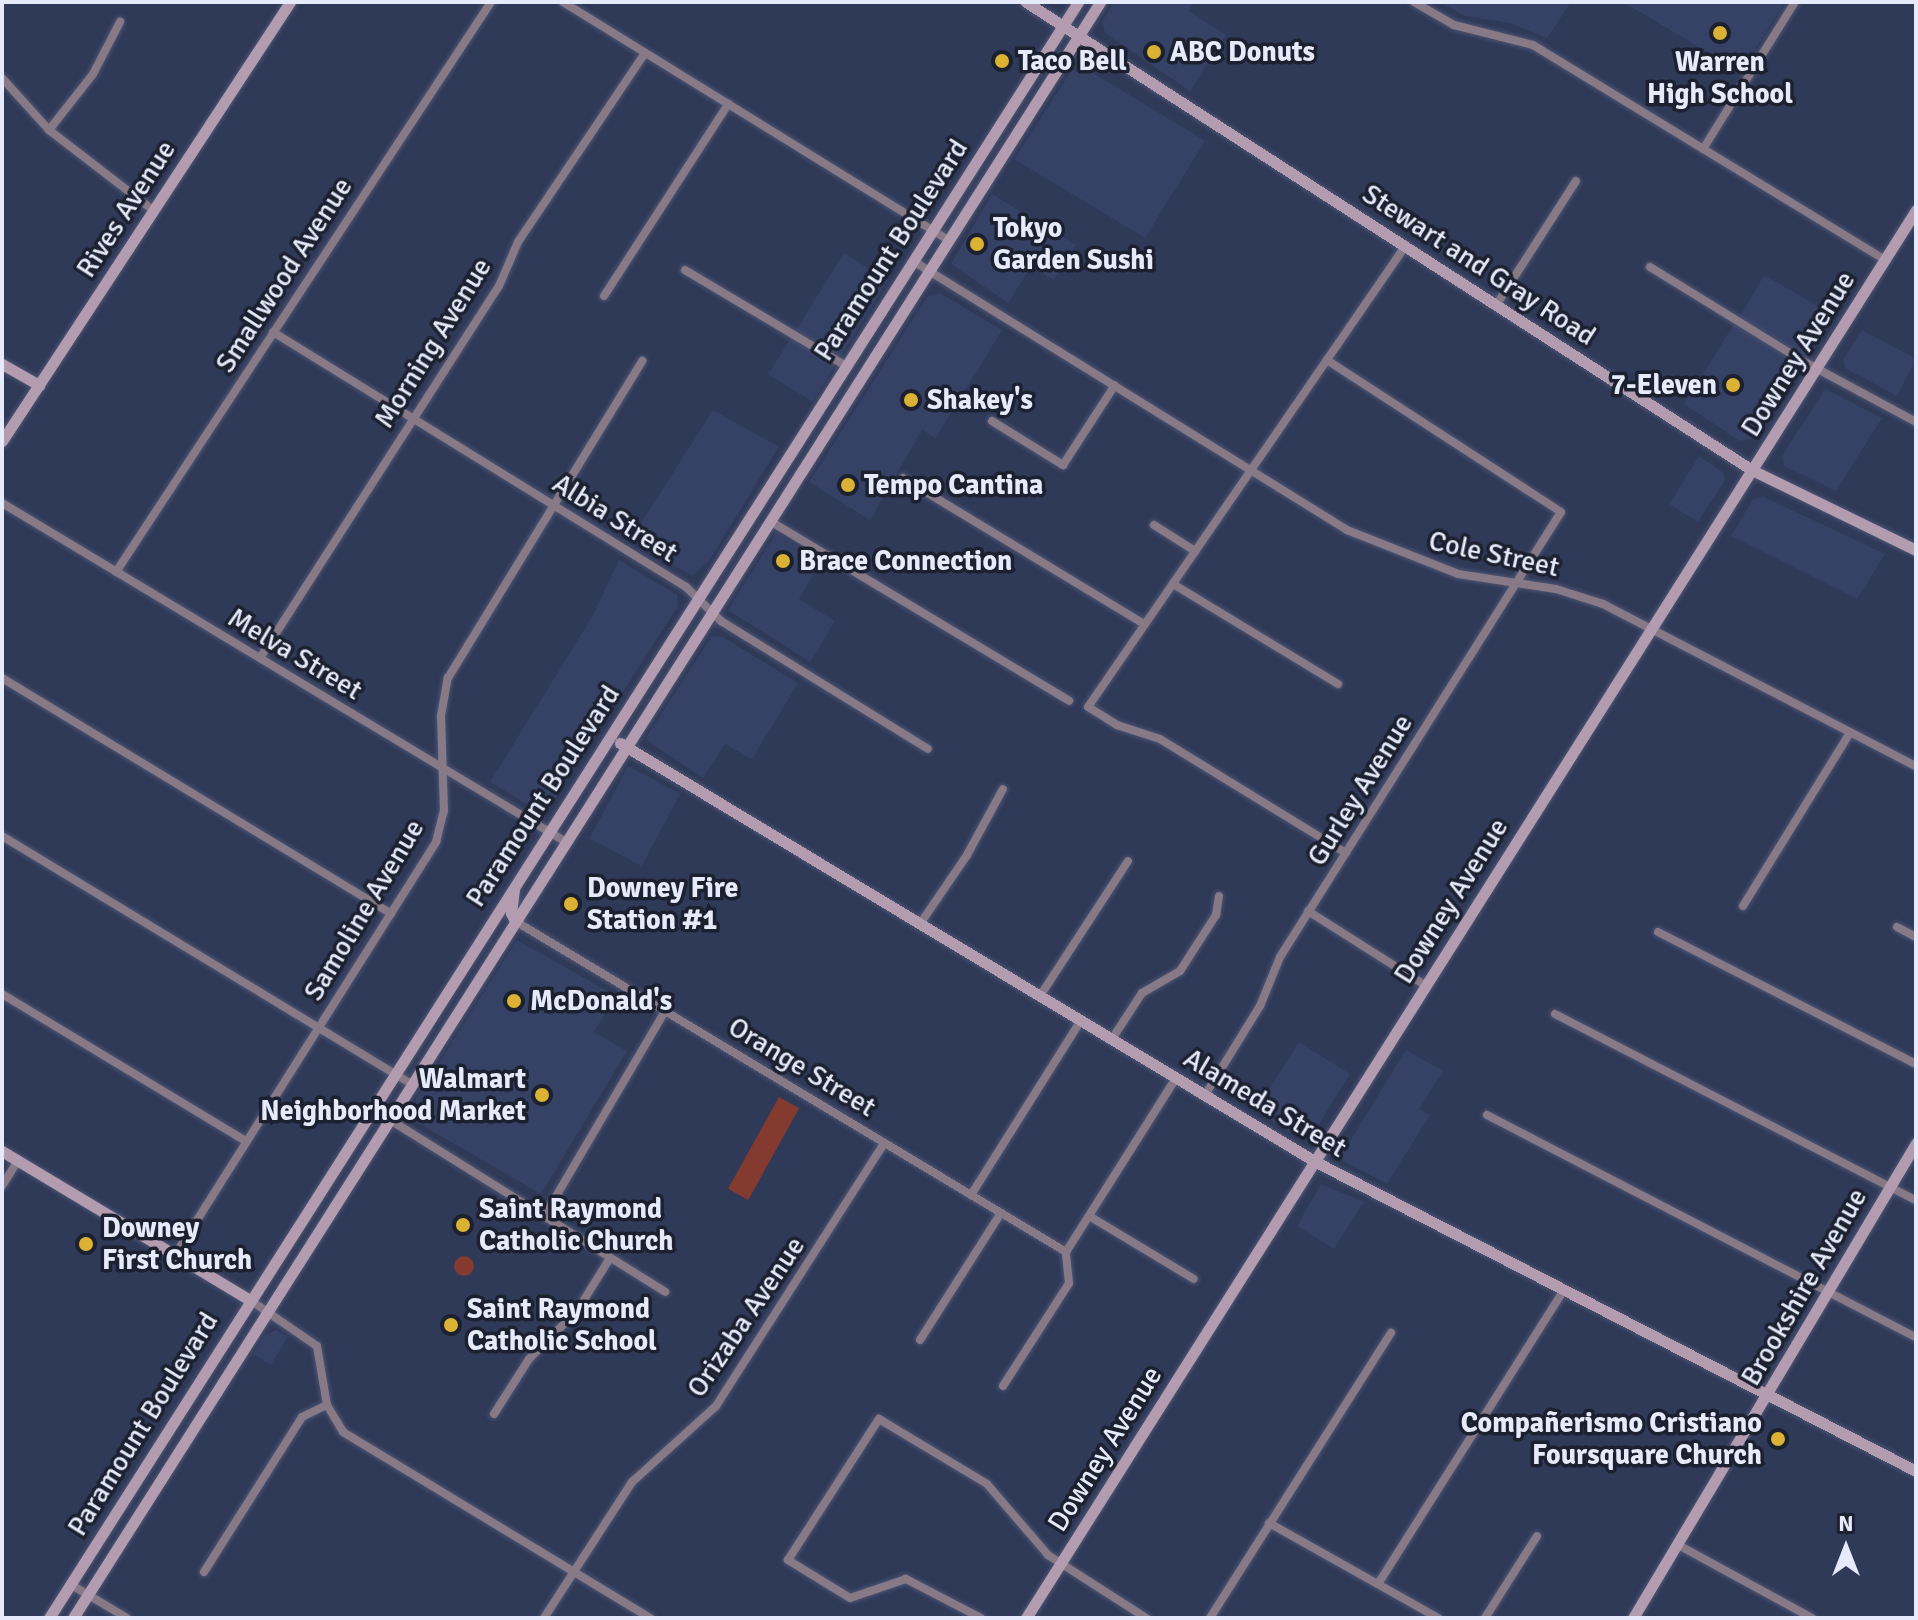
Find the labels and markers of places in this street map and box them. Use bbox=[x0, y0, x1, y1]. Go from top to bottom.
marker: Warren High School bbox=[1711, 24, 1729, 42]
place label: ABC Donuts bbox=[1170, 35, 1315, 69]
marker: ABC Donuts bbox=[1145, 43, 1163, 61]
place label: Taco Bell bbox=[1018, 44, 1127, 78]
place label: Warren High School bbox=[1647, 45, 1793, 111]
marker: Taco Bell bbox=[993, 52, 1011, 70]
place label: Tokyo Garden Sushi bbox=[993, 211, 1154, 277]
marker: Tokyo Garden Sushi bbox=[968, 235, 986, 253]
place label: 7-Eleven bbox=[1611, 368, 1717, 402]
marker: 7-Eleven bbox=[1724, 376, 1742, 394]
place label: Shakey's bbox=[927, 383, 1033, 417]
marker: Shakey's bbox=[902, 391, 920, 409]
place label: Tempo Cantina bbox=[864, 468, 1043, 502]
marker: Tempo Cantina bbox=[839, 476, 857, 494]
place label: Brace Connection bbox=[799, 544, 1012, 578]
marker: Brace Connection bbox=[774, 552, 792, 570]
place label: Downey Fire Station #1 bbox=[587, 871, 738, 937]
marker: Downey Fire Station #1 bbox=[562, 895, 580, 913]
place label: McDonald's bbox=[530, 984, 672, 1018]
marker: McDonald's bbox=[505, 992, 523, 1010]
place label: Walmart Neighborhood Market bbox=[260, 1062, 526, 1128]
marker: Walmart Neighborhood Market bbox=[533, 1086, 551, 1104]
place label: Saint Raymond Catholic Church bbox=[479, 1192, 674, 1258]
place label: Downey First Church bbox=[102, 1211, 252, 1277]
marker: Saint Raymond Catholic Church bbox=[454, 1216, 472, 1234]
marker: Downey First Church bbox=[77, 1235, 95, 1253]
place label: Saint Raymond Catholic School bbox=[467, 1292, 657, 1358]
marker: Saint Raymond Catholic School bbox=[442, 1316, 460, 1334]
place label: Compañerismo Cristiano Foursquare Church bbox=[1461, 1406, 1762, 1472]
marker: Compañerismo Cristiano Foursquare Church bbox=[1769, 1430, 1787, 1448]

